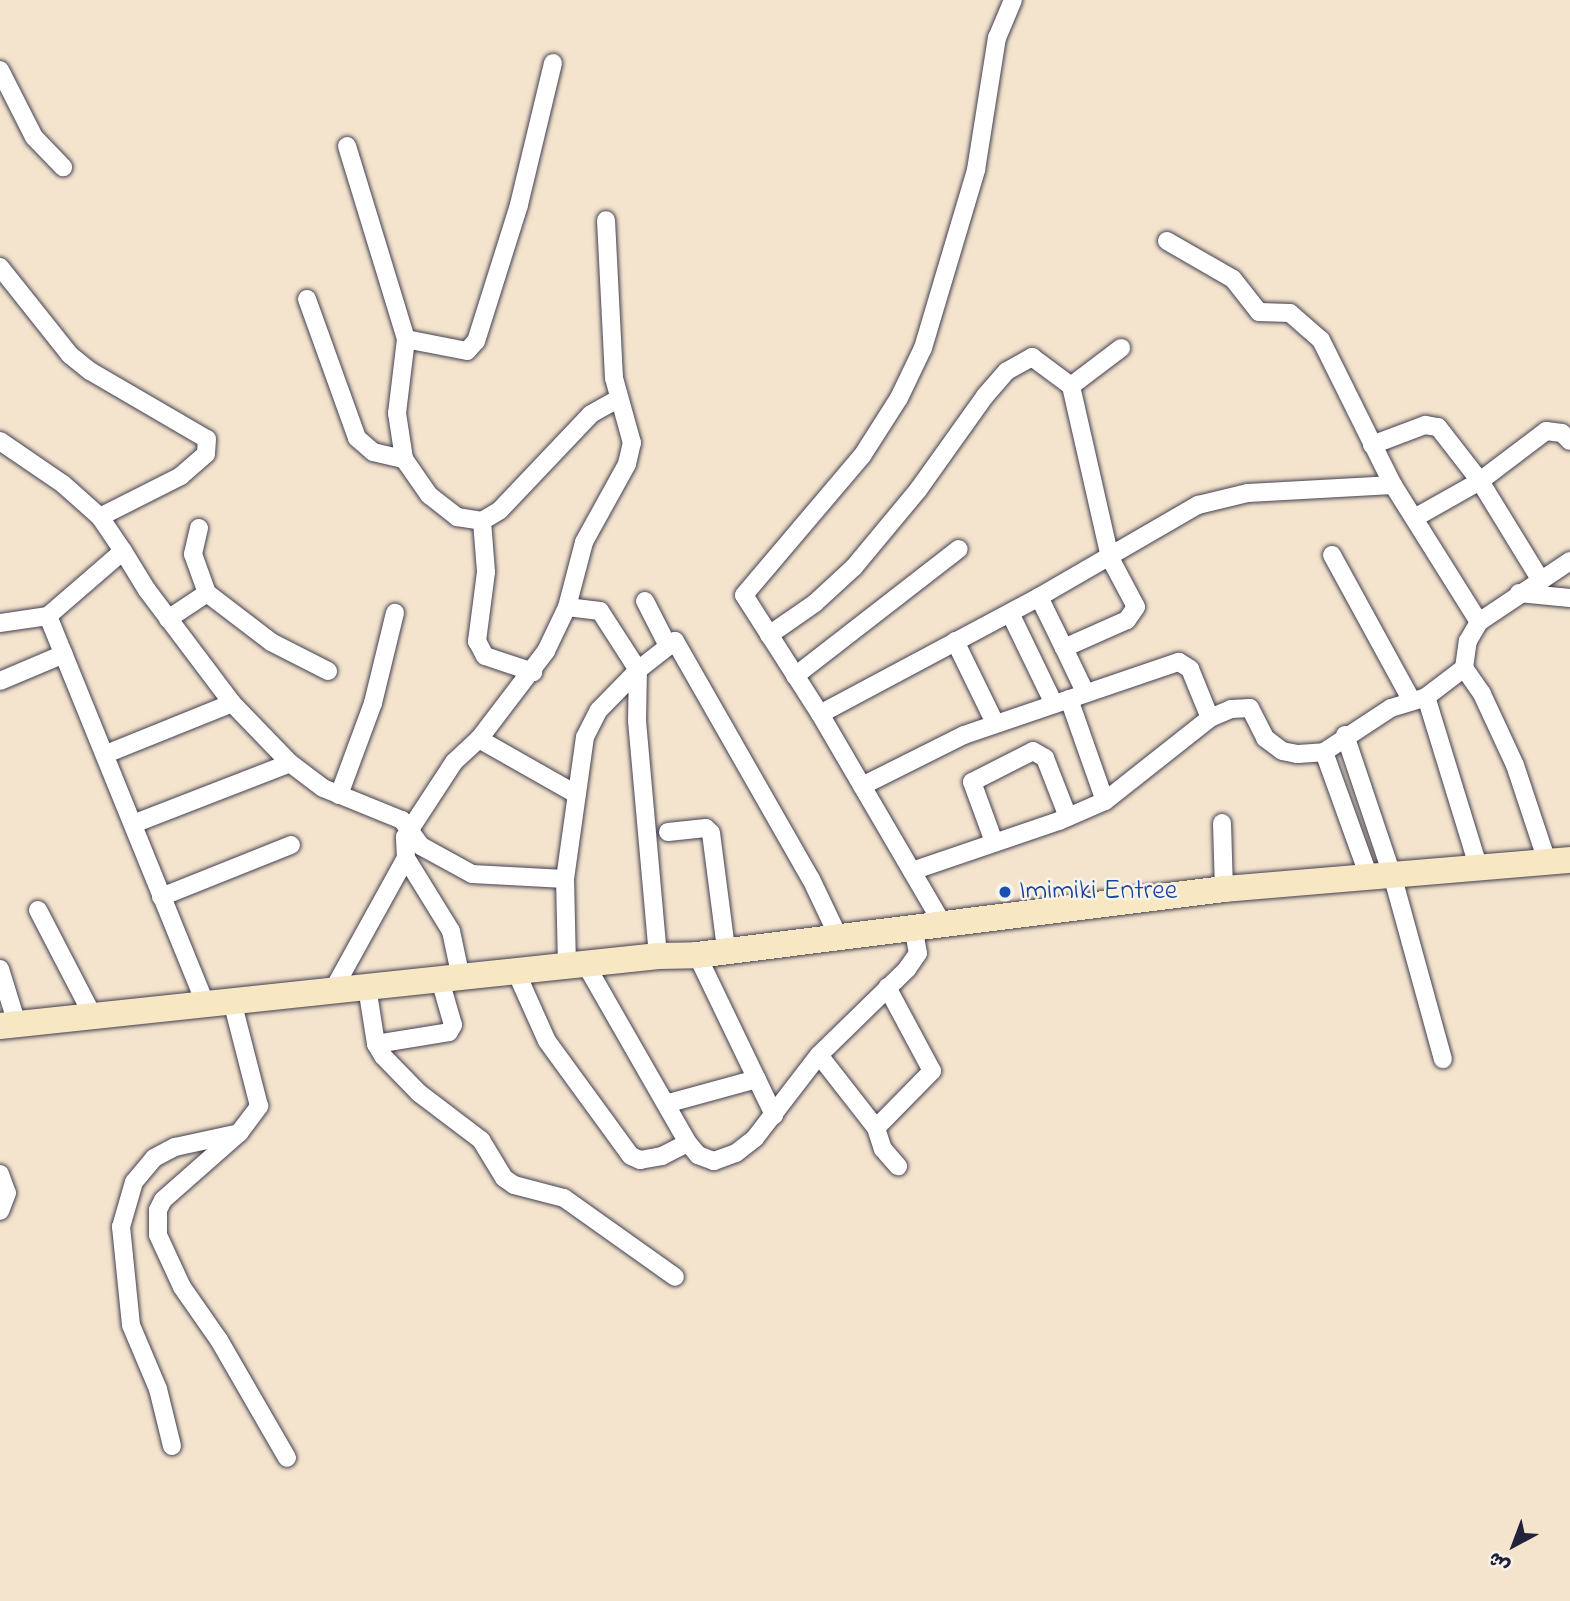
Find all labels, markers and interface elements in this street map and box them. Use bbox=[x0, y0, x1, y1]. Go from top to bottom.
place label: Imimiki Entree bbox=[1019, 875, 1177, 909]
marker: Imimiki Entree bbox=[997, 884, 1013, 900]
north arrow bbox=[1479, 1510, 1549, 1580]
text: ش bbox=[1483, 1544, 1517, 1578]

